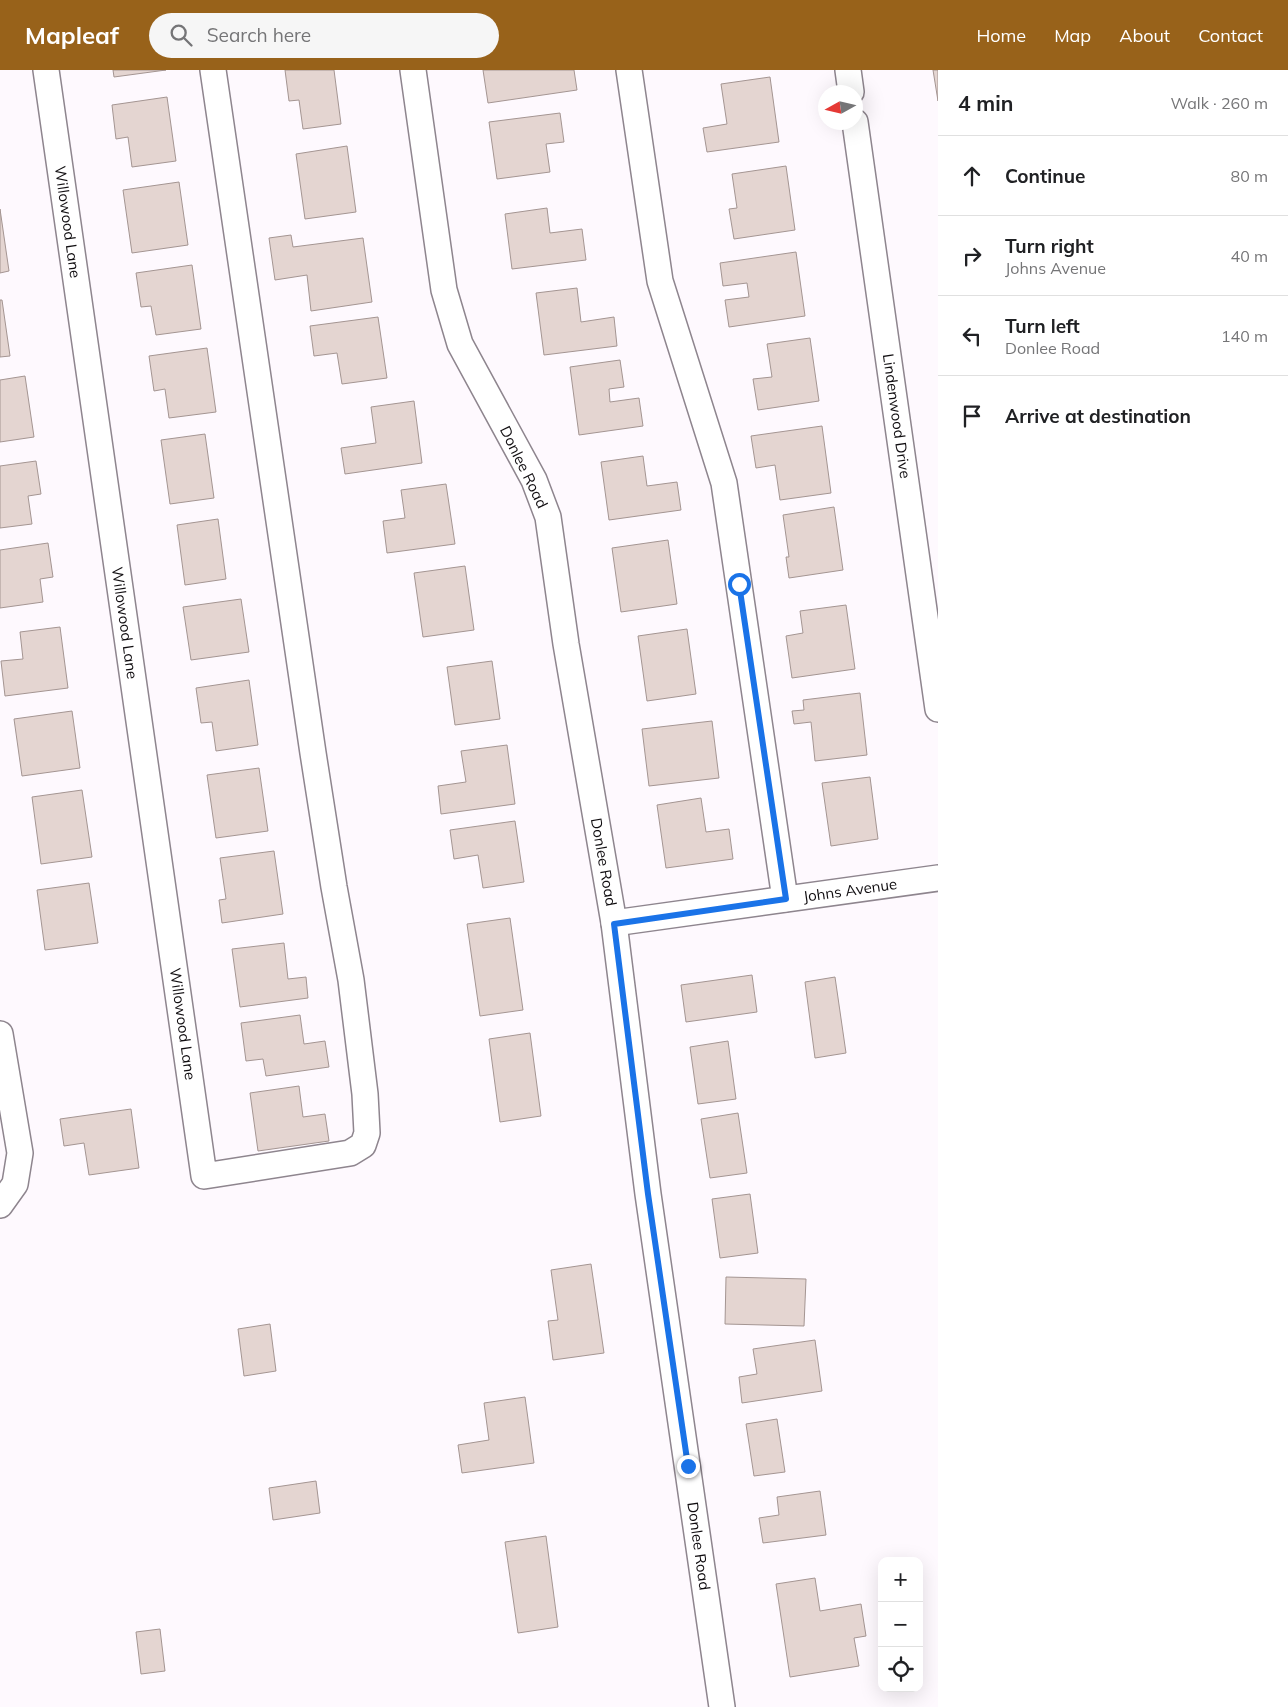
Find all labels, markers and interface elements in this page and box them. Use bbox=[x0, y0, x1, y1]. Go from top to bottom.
search box bbox=[149, 13, 499, 58]
text: Mapleaf bbox=[25, 20, 119, 50]
icon: search bbox=[167, 21, 195, 49]
text: Search here bbox=[207, 23, 311, 47]
text: Home bbox=[976, 24, 1026, 47]
text: Map bbox=[1054, 24, 1091, 47]
text: About bbox=[1119, 24, 1170, 47]
text: Contact bbox=[1198, 24, 1263, 47]
north arrow bbox=[818, 85, 863, 130]
text: 4 min bbox=[958, 90, 1013, 116]
text: Walk · 260 m bbox=[1170, 93, 1268, 113]
icon: ahead bbox=[958, 162, 986, 190]
text: Continue bbox=[1005, 164, 1085, 188]
street label: Willowood Lane bbox=[51, 165, 85, 279]
text: 80 m bbox=[1231, 166, 1268, 186]
text: Turn right bbox=[1005, 234, 1094, 258]
icon: right bbox=[958, 242, 986, 270]
text: 40 m bbox=[1231, 246, 1268, 266]
text: Johns Avenue bbox=[1005, 258, 1106, 278]
text: Turn left bbox=[1005, 314, 1080, 338]
icon: left bbox=[958, 322, 986, 350]
text: 140 m bbox=[1221, 326, 1268, 346]
text: Donlee Road bbox=[1005, 338, 1100, 358]
street label: Lindenwood Drive bbox=[879, 352, 915, 480]
icon: arrive bbox=[958, 402, 986, 430]
text: Arrive at destination bbox=[1005, 404, 1191, 428]
street label: Donlee Road bbox=[496, 423, 552, 511]
street label: Willowood Lane bbox=[108, 566, 142, 680]
route start bbox=[728, 573, 751, 596]
street label: Donlee Road bbox=[587, 816, 621, 908]
street label: Johns Avenue bbox=[802, 874, 898, 906]
street label: Willowood Lane bbox=[166, 967, 200, 1081]
route end bbox=[677, 1455, 700, 1478]
street label: Donlee Road bbox=[683, 1501, 715, 1591]
map controls bbox=[878, 1557, 923, 1692]
button: + bbox=[878, 1557, 923, 1602]
button: − bbox=[878, 1602, 923, 1647]
button: locate bbox=[878, 1647, 923, 1692]

